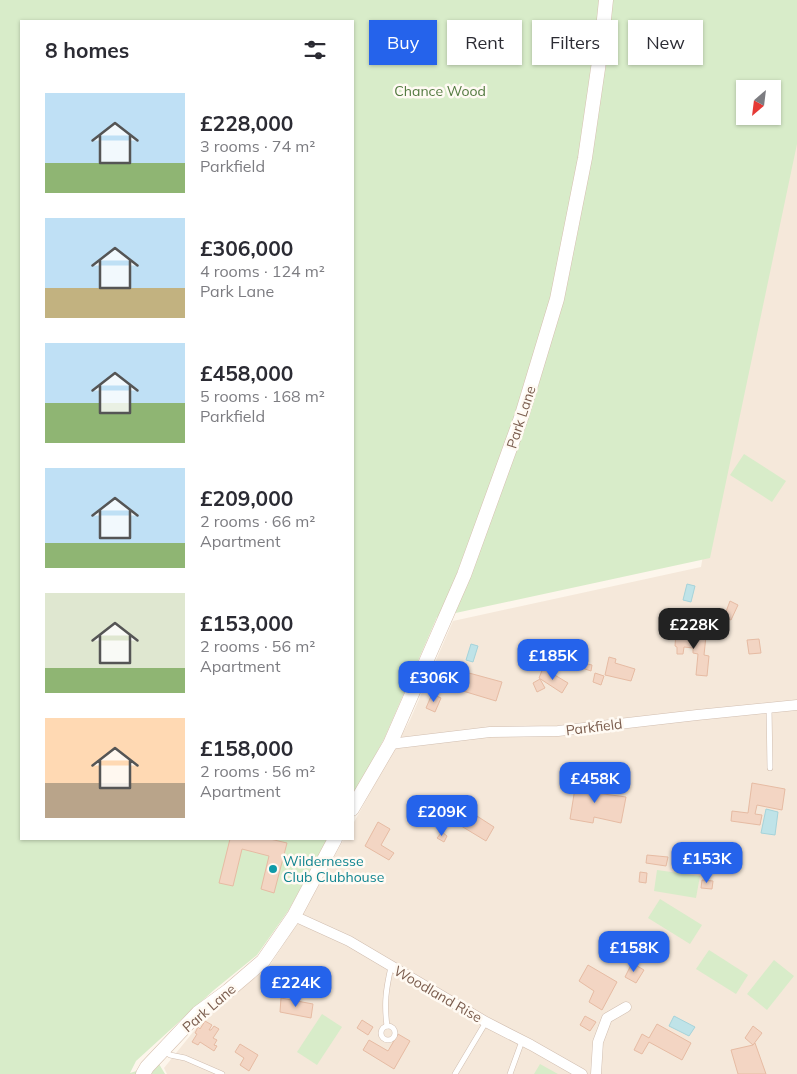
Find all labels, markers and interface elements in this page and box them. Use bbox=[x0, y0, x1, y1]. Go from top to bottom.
chip: Buy bbox=[369, 20, 437, 65]
chip: Rent bbox=[447, 20, 522, 65]
chip: Filters bbox=[532, 20, 618, 65]
chip: New bbox=[628, 20, 703, 65]
icon: filters bbox=[301, 36, 329, 64]
text: 8 homes bbox=[45, 37, 129, 63]
north arrow bbox=[736, 80, 781, 125]
map controls bbox=[736, 80, 781, 125]
park label: Chance Wood bbox=[394, 82, 486, 100]
text: £228,000 bbox=[200, 110, 293, 136]
icon: home bbox=[85, 113, 145, 173]
text: 3 rooms · 74 m² bbox=[200, 136, 315, 156]
text: Parkfield bbox=[200, 156, 265, 176]
text: £306,000 bbox=[200, 235, 293, 261]
icon: home bbox=[85, 238, 145, 298]
text: 4 rooms · 124 m² bbox=[200, 261, 325, 281]
text: Park Lane bbox=[200, 281, 274, 301]
text: £458,000 bbox=[200, 360, 293, 386]
icon: home bbox=[85, 363, 145, 423]
street label: Park Lane bbox=[502, 383, 540, 451]
text: 5 rooms · 168 m² bbox=[200, 386, 325, 406]
text: Parkfield bbox=[200, 406, 265, 426]
text: £209,000 bbox=[200, 485, 293, 511]
icon: home bbox=[85, 488, 145, 548]
text: 2 rooms · 66 m² bbox=[200, 511, 315, 531]
text: Apartment bbox=[200, 531, 281, 551]
pin: £228K bbox=[659, 608, 729, 650]
text: £153,000 bbox=[200, 610, 293, 636]
icon: home bbox=[85, 613, 145, 673]
text: £228K bbox=[669, 614, 719, 634]
text: 2 rooms · 56 m² bbox=[200, 636, 315, 656]
pin: £185K bbox=[518, 638, 588, 681]
text: £185K bbox=[528, 645, 578, 665]
text: Apartment bbox=[200, 656, 281, 676]
pin: £306K bbox=[399, 660, 469, 703]
text: £306K bbox=[409, 667, 459, 687]
street label: Parkfield bbox=[565, 715, 623, 739]
text: £158,000 bbox=[200, 735, 293, 761]
icon: home bbox=[85, 738, 145, 798]
text: 2 rooms · 56 m² bbox=[200, 761, 315, 781]
pin: £458K bbox=[560, 762, 630, 804]
text: £458K bbox=[570, 768, 620, 788]
text: Apartment bbox=[200, 781, 281, 801]
pin: £209K bbox=[407, 794, 477, 837]
text: £209K bbox=[417, 801, 467, 821]
pin: £153K bbox=[672, 842, 742, 884]
text: £153K bbox=[682, 848, 732, 868]
place label: Wildernesse Club Clubhouse bbox=[283, 852, 384, 886]
marker: Wildernesse Club Clubhouse bbox=[267, 863, 279, 875]
pin: £158K bbox=[599, 930, 669, 973]
text: £158K bbox=[609, 937, 659, 957]
street label: Woodland Rise bbox=[391, 962, 485, 1026]
pin: £224K bbox=[261, 966, 331, 1008]
text: £224K bbox=[271, 972, 321, 992]
street label: Park Lane bbox=[179, 980, 239, 1036]

